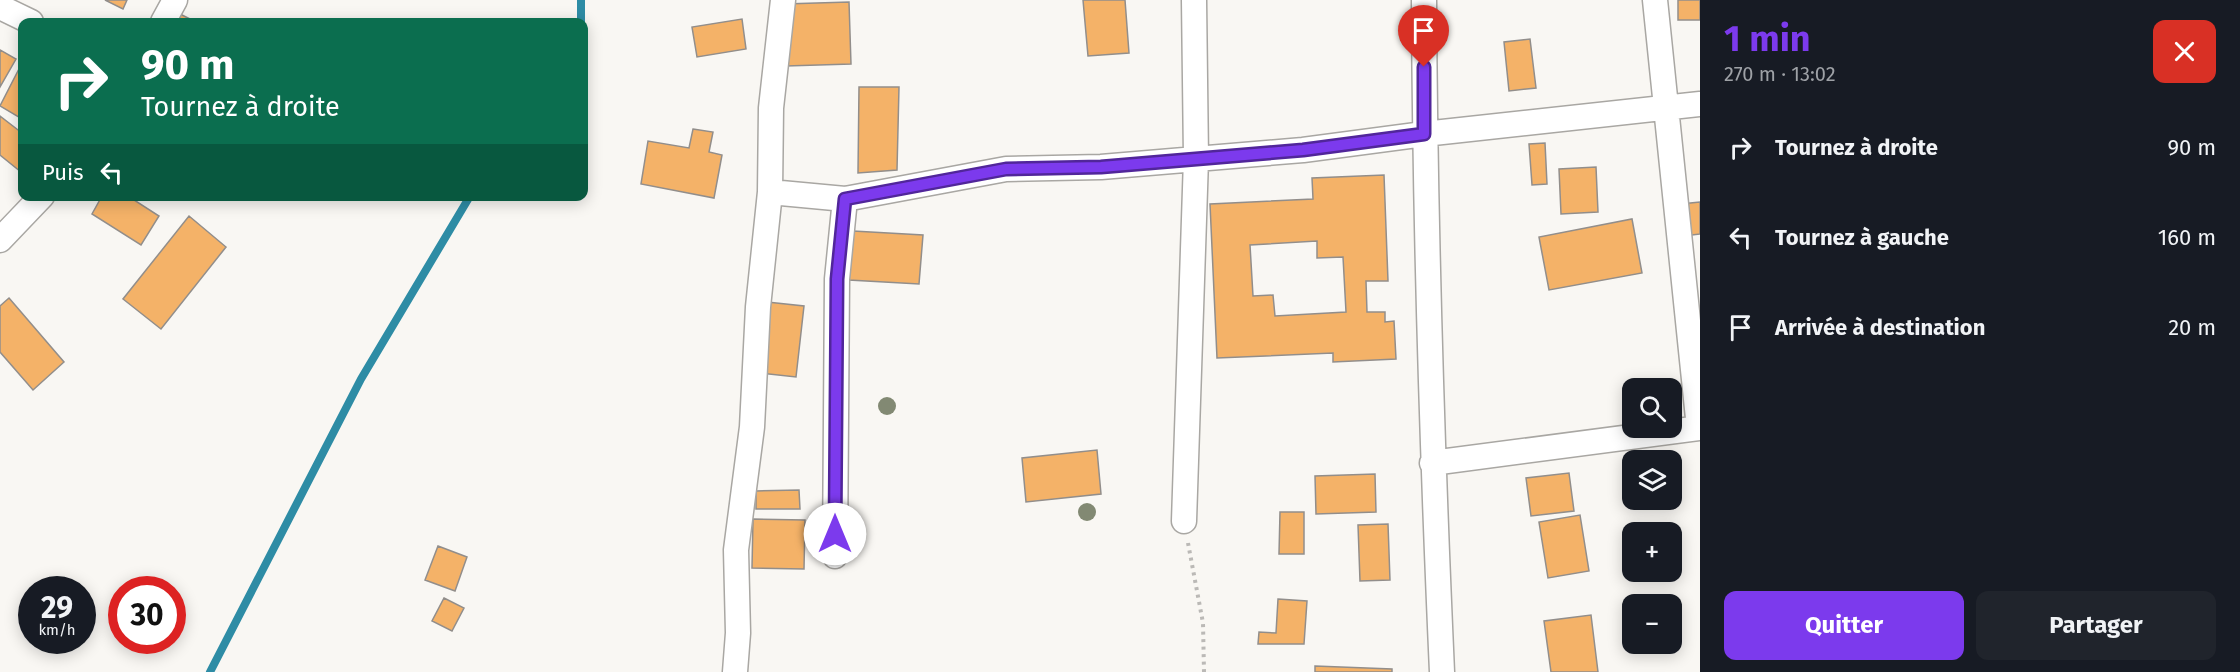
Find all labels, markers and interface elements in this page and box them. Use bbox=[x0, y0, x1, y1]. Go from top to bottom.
pin bbox=[1398, 5, 1449, 67]
icon: arrive bbox=[1407, 14, 1440, 47]
text: 1 min bbox=[1724, 17, 1811, 61]
button: close bbox=[2153, 20, 2216, 83]
text: 90 m bbox=[141, 40, 235, 90]
icon: right bbox=[42, 42, 120, 120]
text: 270 m · 13:02 bbox=[1724, 62, 1836, 86]
text: Tournez à droite bbox=[141, 91, 340, 123]
icon: right bbox=[1724, 131, 1757, 164]
text: Tournez à droite bbox=[1775, 134, 1938, 161]
text: 90 m bbox=[2167, 134, 2216, 161]
icon: left bbox=[95, 156, 128, 189]
text: Puis bbox=[42, 159, 83, 186]
icon: left bbox=[1724, 221, 1757, 254]
text: Tournez à gauche bbox=[1775, 224, 1949, 251]
text: 160 m bbox=[2158, 224, 2216, 251]
icon: arrive bbox=[1724, 311, 1757, 344]
text: Arrivée à destination bbox=[1775, 314, 1985, 341]
text: 20 m bbox=[2168, 314, 2216, 341]
map controls bbox=[1622, 378, 1682, 654]
button: search bbox=[1622, 378, 1682, 438]
button: layers bbox=[1622, 450, 1682, 510]
position arrow bbox=[803, 502, 867, 566]
button: + bbox=[1622, 522, 1682, 582]
speed limit sign: 30 bbox=[108, 576, 186, 654]
text: 29 bbox=[41, 590, 73, 626]
button: Quitter bbox=[1724, 591, 1964, 660]
button: Partager bbox=[1976, 591, 2216, 660]
button: − bbox=[1622, 594, 1682, 654]
text: km/h bbox=[38, 621, 76, 639]

